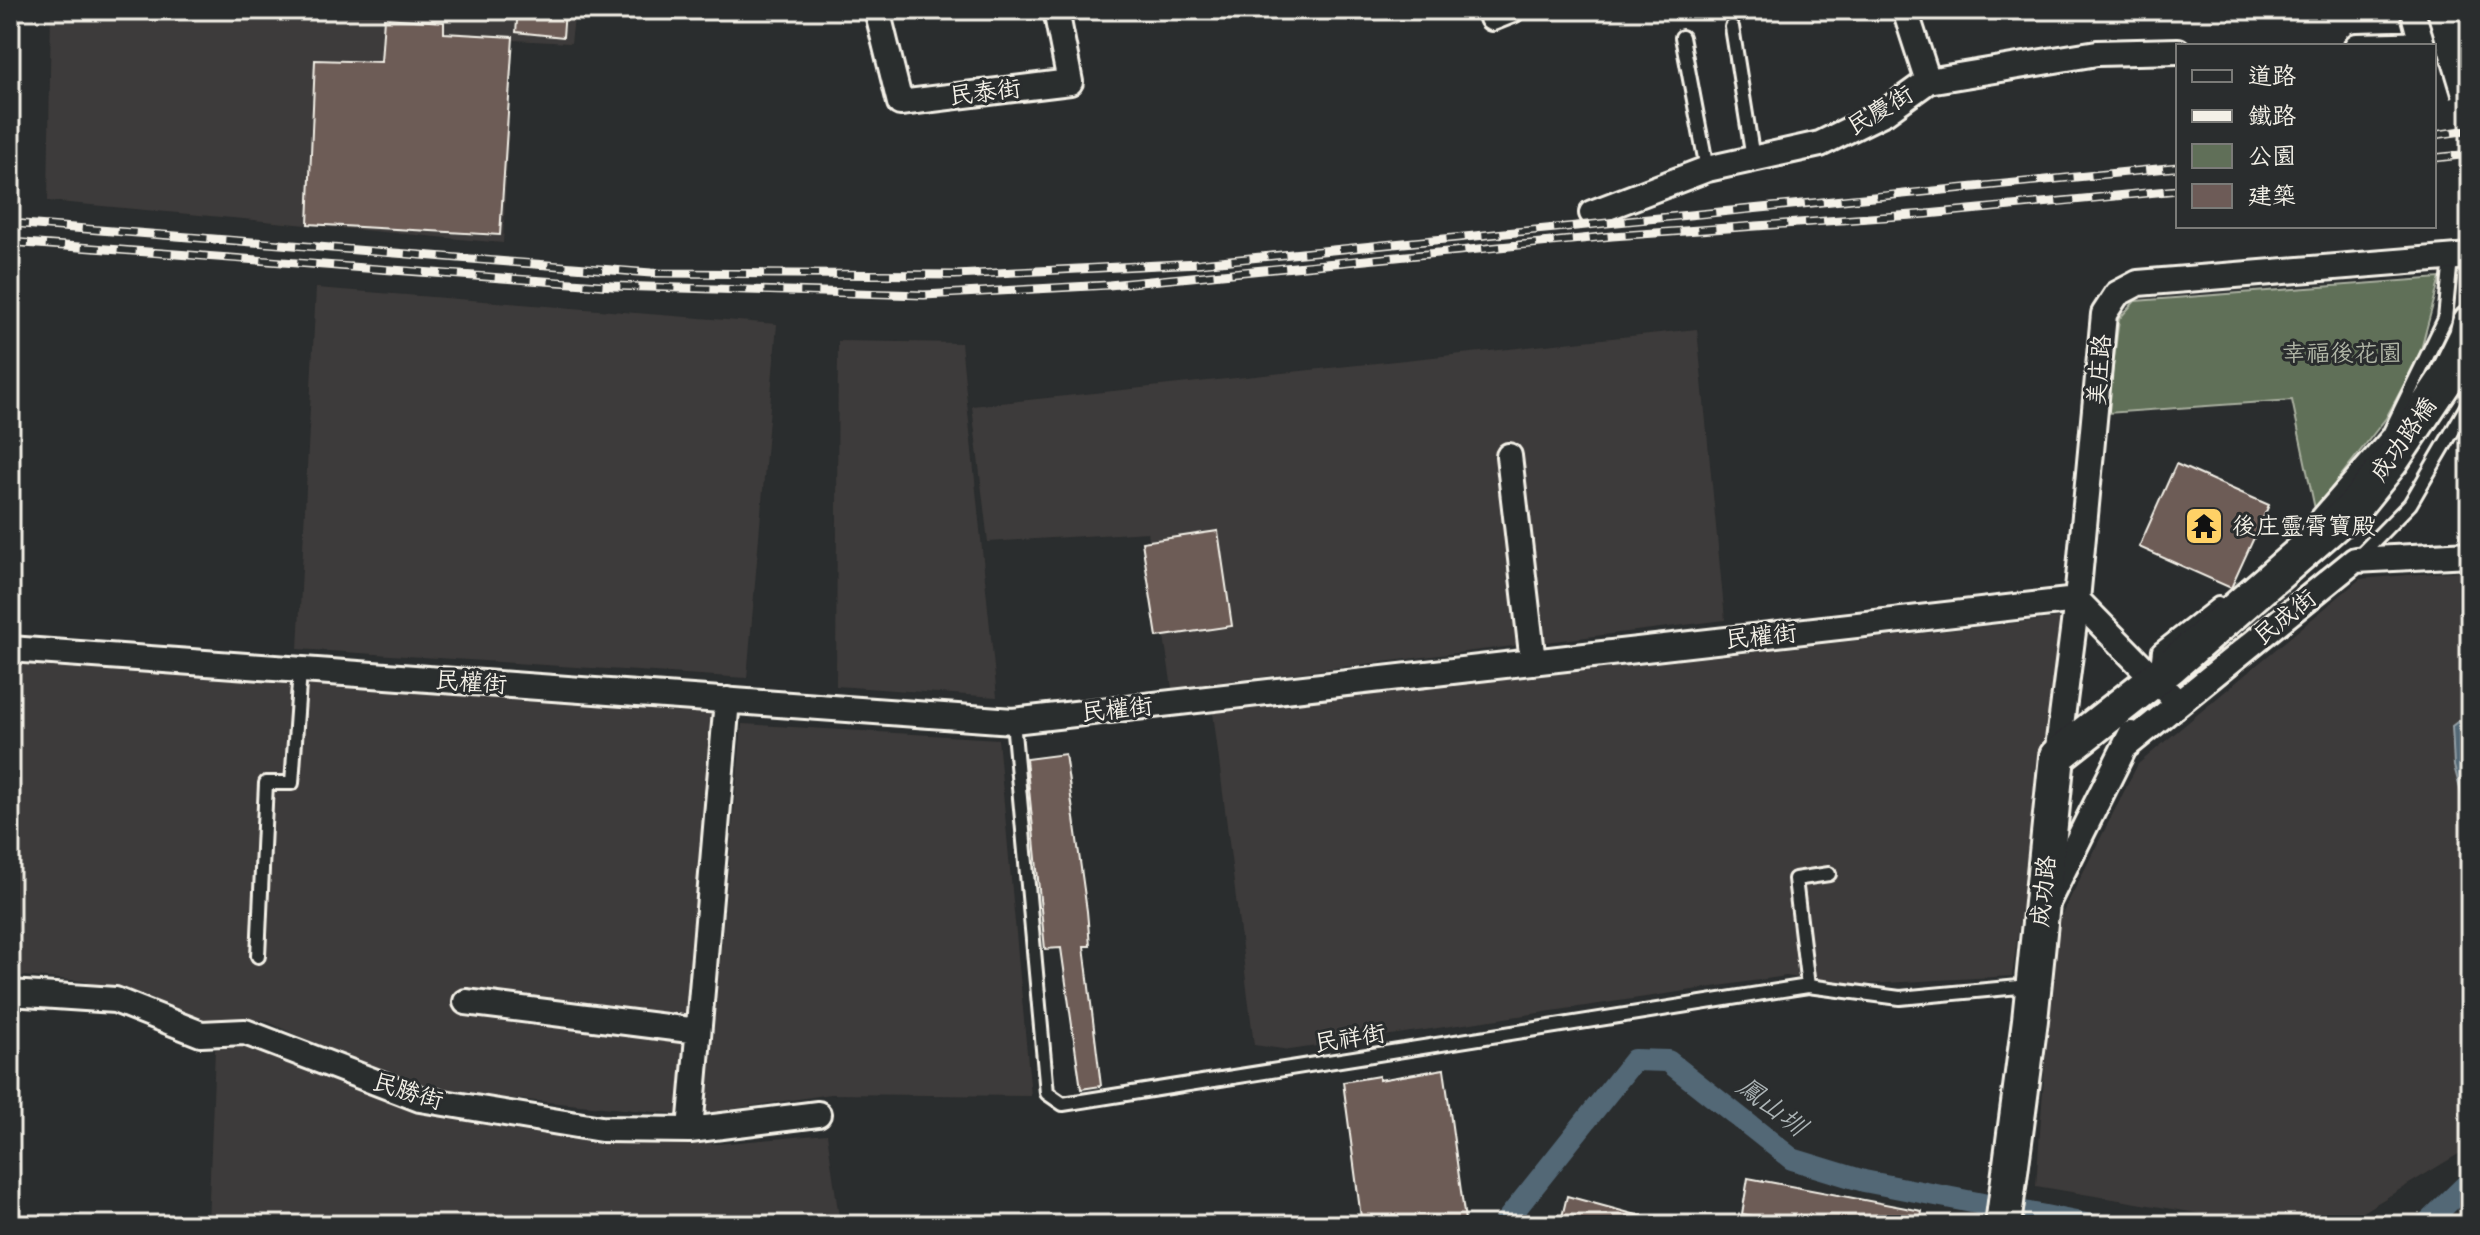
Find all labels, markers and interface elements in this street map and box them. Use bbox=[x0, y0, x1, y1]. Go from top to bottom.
legend bbox=[2176, 44, 2436, 228]
text: 道路 bbox=[2248, 55, 2296, 97]
street label: 民泰街 bbox=[947, 67, 1023, 117]
street label: 民慶街 bbox=[1838, 73, 1922, 147]
text: 鐵路 bbox=[2248, 95, 2296, 137]
text: 公園 bbox=[2248, 135, 2296, 177]
text: 建築 bbox=[2248, 175, 2296, 217]
street label: 美庄路 bbox=[2075, 332, 2123, 408]
park label: 幸福後花園 bbox=[2282, 332, 2402, 374]
street label: 成功路橋 bbox=[2358, 388, 2448, 490]
temple icon: 後庄靈霄寶殿 bbox=[2183, 505, 2225, 547]
place label: 後庄靈霄寶殿 bbox=[2232, 505, 2376, 547]
street label: 民成街 bbox=[2244, 578, 2326, 656]
street label: 民權街 bbox=[1723, 611, 1799, 661]
street label: 民權街 bbox=[434, 659, 508, 705]
street label: 民權街 bbox=[1079, 684, 1155, 734]
street label: 成功路 bbox=[2018, 853, 2068, 929]
street label: 民祥街 bbox=[1311, 1012, 1389, 1064]
street label: 民勝街 bbox=[367, 1060, 449, 1122]
water label: 鳳山圳 bbox=[1726, 1064, 1819, 1150]

